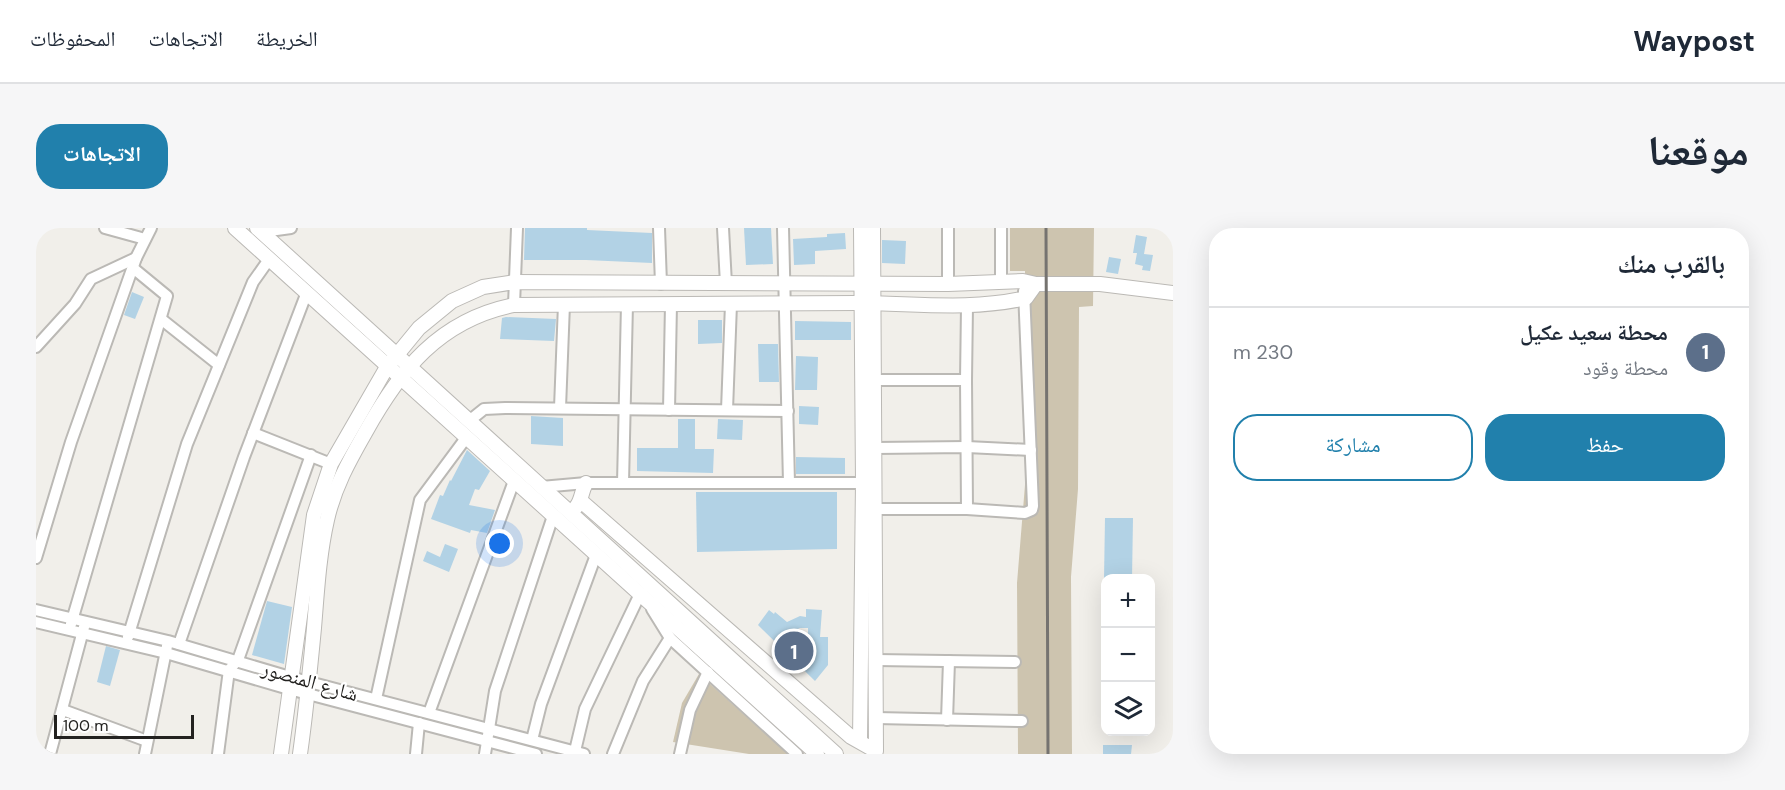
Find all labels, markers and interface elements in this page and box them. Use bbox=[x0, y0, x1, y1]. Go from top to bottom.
text: Waypost bbox=[1633, 23, 1755, 60]
text: المحفوظات bbox=[30, 25, 115, 53]
text: الاتجاهات bbox=[148, 25, 223, 53]
text: الخريطة bbox=[256, 25, 318, 53]
text: موقعنا bbox=[1648, 123, 1749, 178]
button: الاتجاهات bbox=[36, 124, 168, 189]
text: بالقرب منك bbox=[1617, 247, 1725, 281]
text: محطة سعيد عكيل bbox=[1520, 318, 1668, 347]
text: 230 m bbox=[1233, 339, 1293, 365]
text: 1 bbox=[1702, 339, 1709, 365]
text: محطة وقود bbox=[1583, 355, 1668, 381]
button: مشاركة bbox=[1233, 414, 1473, 481]
button: حفظ bbox=[1485, 414, 1725, 481]
your location bbox=[485, 529, 514, 558]
map controls bbox=[1101, 574, 1155, 736]
button: + bbox=[1101, 574, 1155, 628]
pin: 1 bbox=[774, 628, 813, 674]
button: − bbox=[1101, 628, 1155, 682]
street label: شارع المنصور bbox=[258, 655, 361, 707]
button: layers bbox=[1101, 682, 1155, 736]
scale bar bbox=[54, 712, 194, 739]
text: 100 m bbox=[63, 715, 108, 736]

